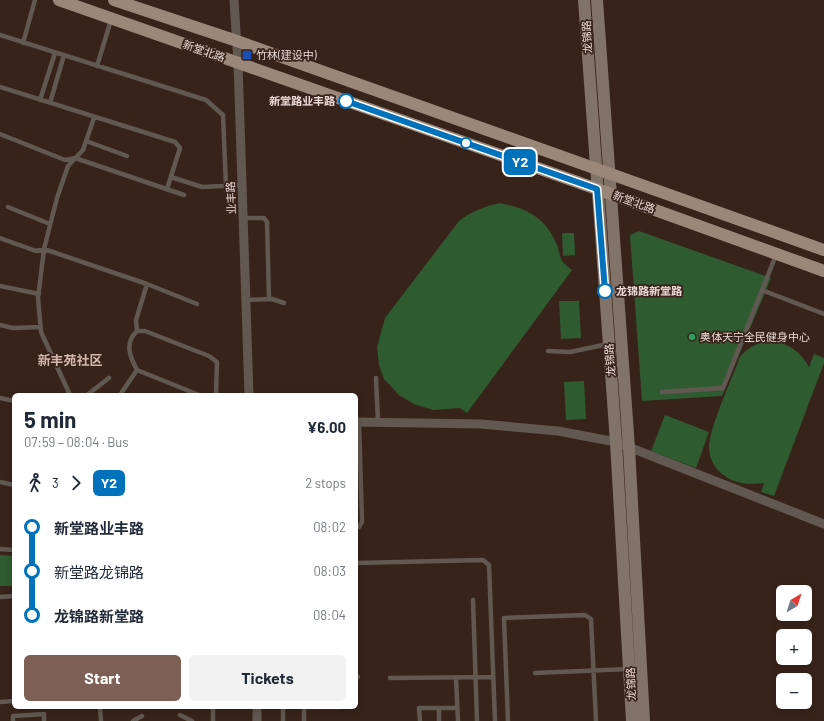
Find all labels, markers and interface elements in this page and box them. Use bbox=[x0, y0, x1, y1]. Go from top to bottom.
street label: 龙锦路 bbox=[579, 20, 594, 54]
street label: 新堂北路 bbox=[181, 37, 227, 64]
place label: 竹林(建设中) bbox=[256, 48, 317, 61]
marker: 竹林(建设中) bbox=[241, 49, 253, 61]
marker: 新堂路业丰路 bbox=[338, 93, 354, 109]
place label: 新堂路业丰路 bbox=[269, 94, 336, 107]
unlabelled marker bbox=[460, 137, 472, 149]
line badge: Y2 bbox=[502, 149, 538, 175]
text: Y2 bbox=[512, 153, 528, 170]
street label: 业丰路 bbox=[223, 181, 238, 215]
street label: 新堂北路 bbox=[611, 188, 657, 215]
marker: 龙锦路新堂路 bbox=[597, 283, 613, 299]
place label: 龙锦路新堂路 bbox=[616, 284, 683, 297]
place label: 奥体天宁全民健身中心 bbox=[700, 330, 810, 343]
marker: 奥体天宁全民健身中心 bbox=[687, 332, 697, 342]
street label: 龙锦路 bbox=[602, 343, 617, 377]
district label: 新丰苑社区 bbox=[37, 352, 103, 368]
text: 5 min bbox=[24, 406, 76, 432]
text: ¥6.00 bbox=[307, 418, 346, 436]
text: 07:59 – 08:04 · Bus bbox=[24, 434, 129, 450]
icon: walk bbox=[24, 472, 46, 494]
icon: forward bbox=[65, 472, 87, 494]
text: Y2 bbox=[101, 474, 117, 491]
text: 3 bbox=[52, 475, 59, 491]
text: 2 stops bbox=[305, 475, 346, 491]
text: 新堂路业丰路 bbox=[54, 519, 144, 537]
text: 08:02 bbox=[313, 519, 346, 535]
text: 新堂路龙锦路 bbox=[54, 563, 144, 581]
text: 08:03 bbox=[313, 563, 346, 579]
north arrow bbox=[776, 585, 812, 621]
map controls bbox=[776, 585, 812, 709]
text: 龙锦路新堂路 bbox=[54, 607, 144, 625]
text: 08:04 bbox=[313, 607, 346, 623]
button: + bbox=[776, 629, 812, 665]
button: Start bbox=[24, 655, 181, 701]
button: Tickets bbox=[189, 655, 346, 701]
street label: 龙锦路 bbox=[623, 667, 638, 701]
button: − bbox=[776, 673, 812, 709]

